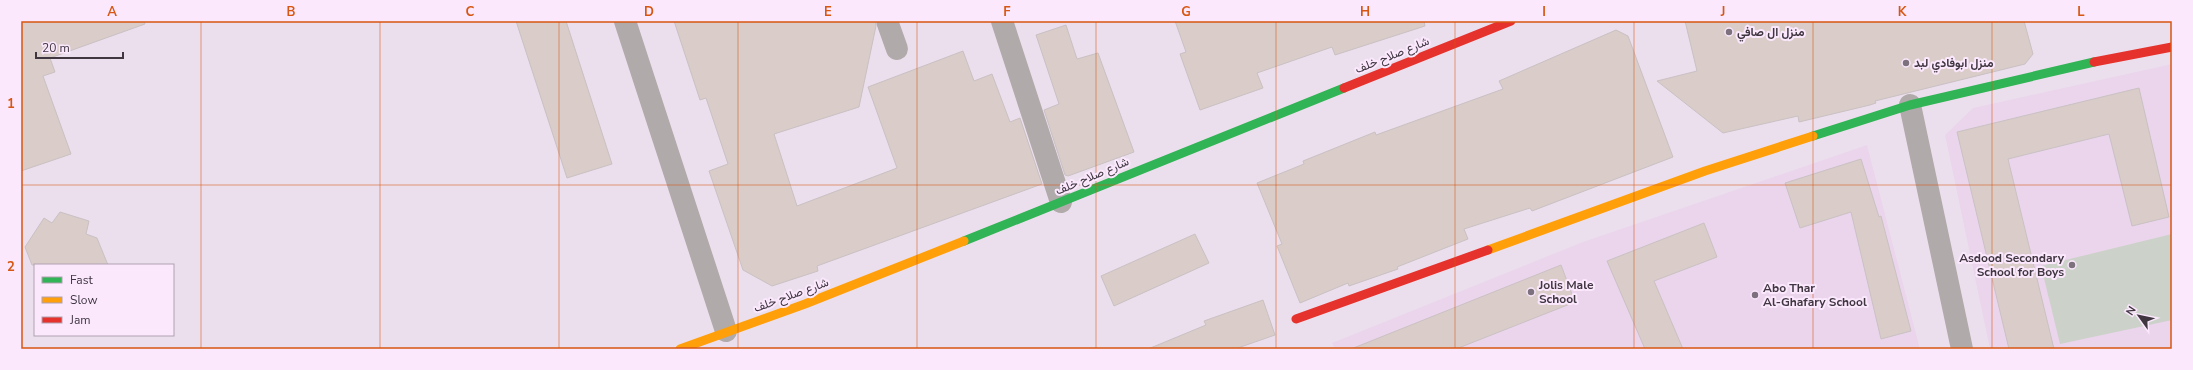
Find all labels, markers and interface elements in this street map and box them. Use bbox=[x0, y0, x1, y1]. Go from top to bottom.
text: A bbox=[107, 3, 117, 21]
text: B bbox=[287, 3, 296, 21]
text: C bbox=[466, 3, 475, 21]
text: D bbox=[644, 3, 654, 21]
text: E bbox=[824, 3, 832, 21]
text: F bbox=[1003, 3, 1011, 21]
text: G bbox=[1181, 3, 1191, 21]
text: H bbox=[1360, 3, 1370, 21]
text: I bbox=[1542, 3, 1546, 21]
text: J bbox=[1720, 3, 1725, 21]
text: K bbox=[1898, 3, 1907, 21]
text: L bbox=[2077, 3, 2085, 21]
place label: منزل ال صافي bbox=[1737, 24, 1805, 42]
marker: منزل ال صافي bbox=[1724, 27, 1734, 37]
street label: شارع صلاح خلف bbox=[1353, 33, 1432, 78]
scale bar bbox=[36, 34, 123, 60]
text: 20 m bbox=[42, 40, 70, 56]
place label: منزل ابوفادي لبد bbox=[1914, 55, 1994, 73]
marker: منزل ابوفادي لبد bbox=[1901, 58, 1911, 68]
text: 1 bbox=[7, 95, 15, 113]
street label: شارع صلاح خلف bbox=[1053, 153, 1132, 200]
place label: Asdood Secondary School for Boys bbox=[1959, 250, 2065, 280]
text: 2 bbox=[7, 258, 15, 276]
marker: Asdood Secondary School for Boys bbox=[2067, 260, 2077, 270]
legend bbox=[34, 264, 174, 336]
text: Fast bbox=[70, 272, 93, 288]
street label: شارع صلاح خلف bbox=[751, 274, 831, 317]
place label: Jolis Male School bbox=[1538, 277, 1594, 307]
place label: Abo Thar Al-Ghafary School bbox=[1763, 280, 1867, 310]
marker: Jolis Male School bbox=[1526, 287, 1536, 297]
marker: Abo Thar Al-Ghafary School bbox=[1750, 290, 1760, 300]
text: Slow bbox=[70, 292, 98, 308]
north arrow bbox=[2119, 296, 2159, 336]
text: N bbox=[2123, 303, 2140, 318]
text: Jam bbox=[69, 312, 91, 328]

